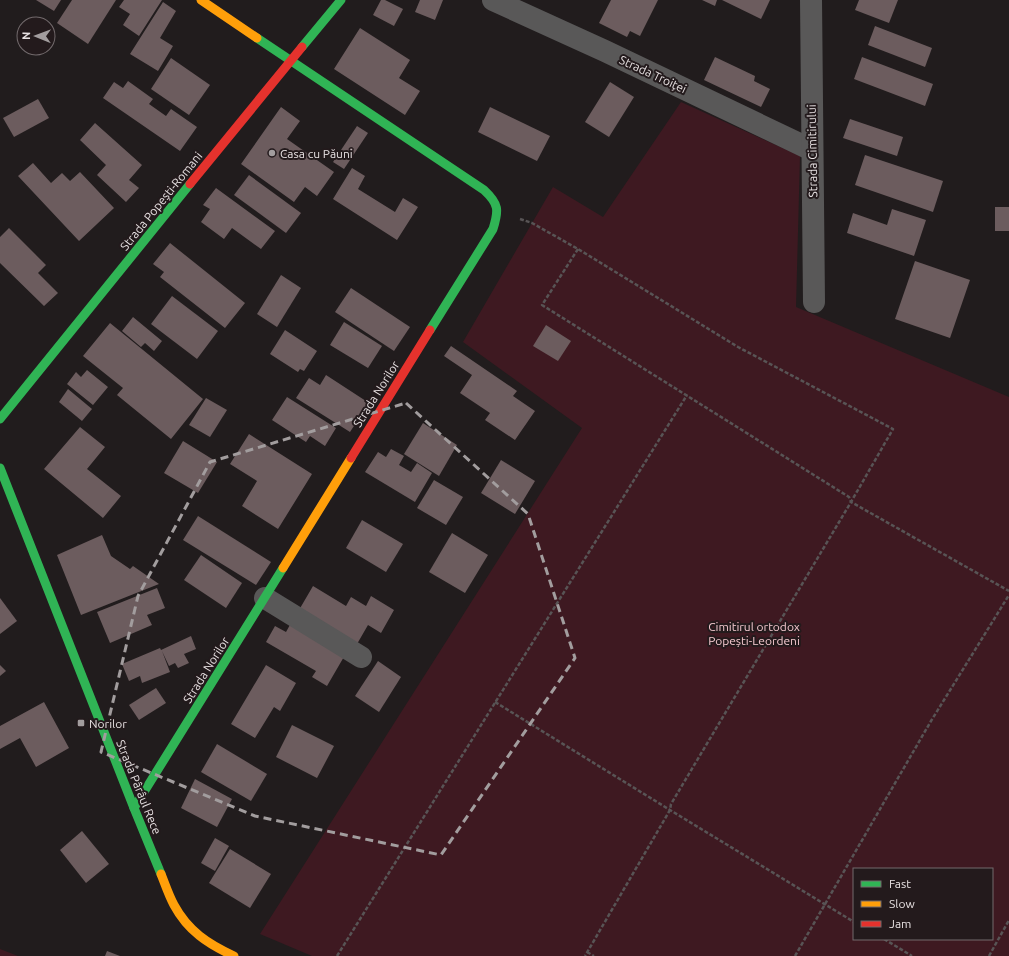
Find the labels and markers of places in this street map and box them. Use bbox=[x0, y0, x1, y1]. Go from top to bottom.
place label: Casa cu Păuni bbox=[280, 147, 353, 160]
marker: Casa cu Păuni bbox=[267, 148, 277, 158]
place label: Norilor bbox=[89, 717, 127, 730]
marker: Norilor bbox=[76, 718, 86, 728]

